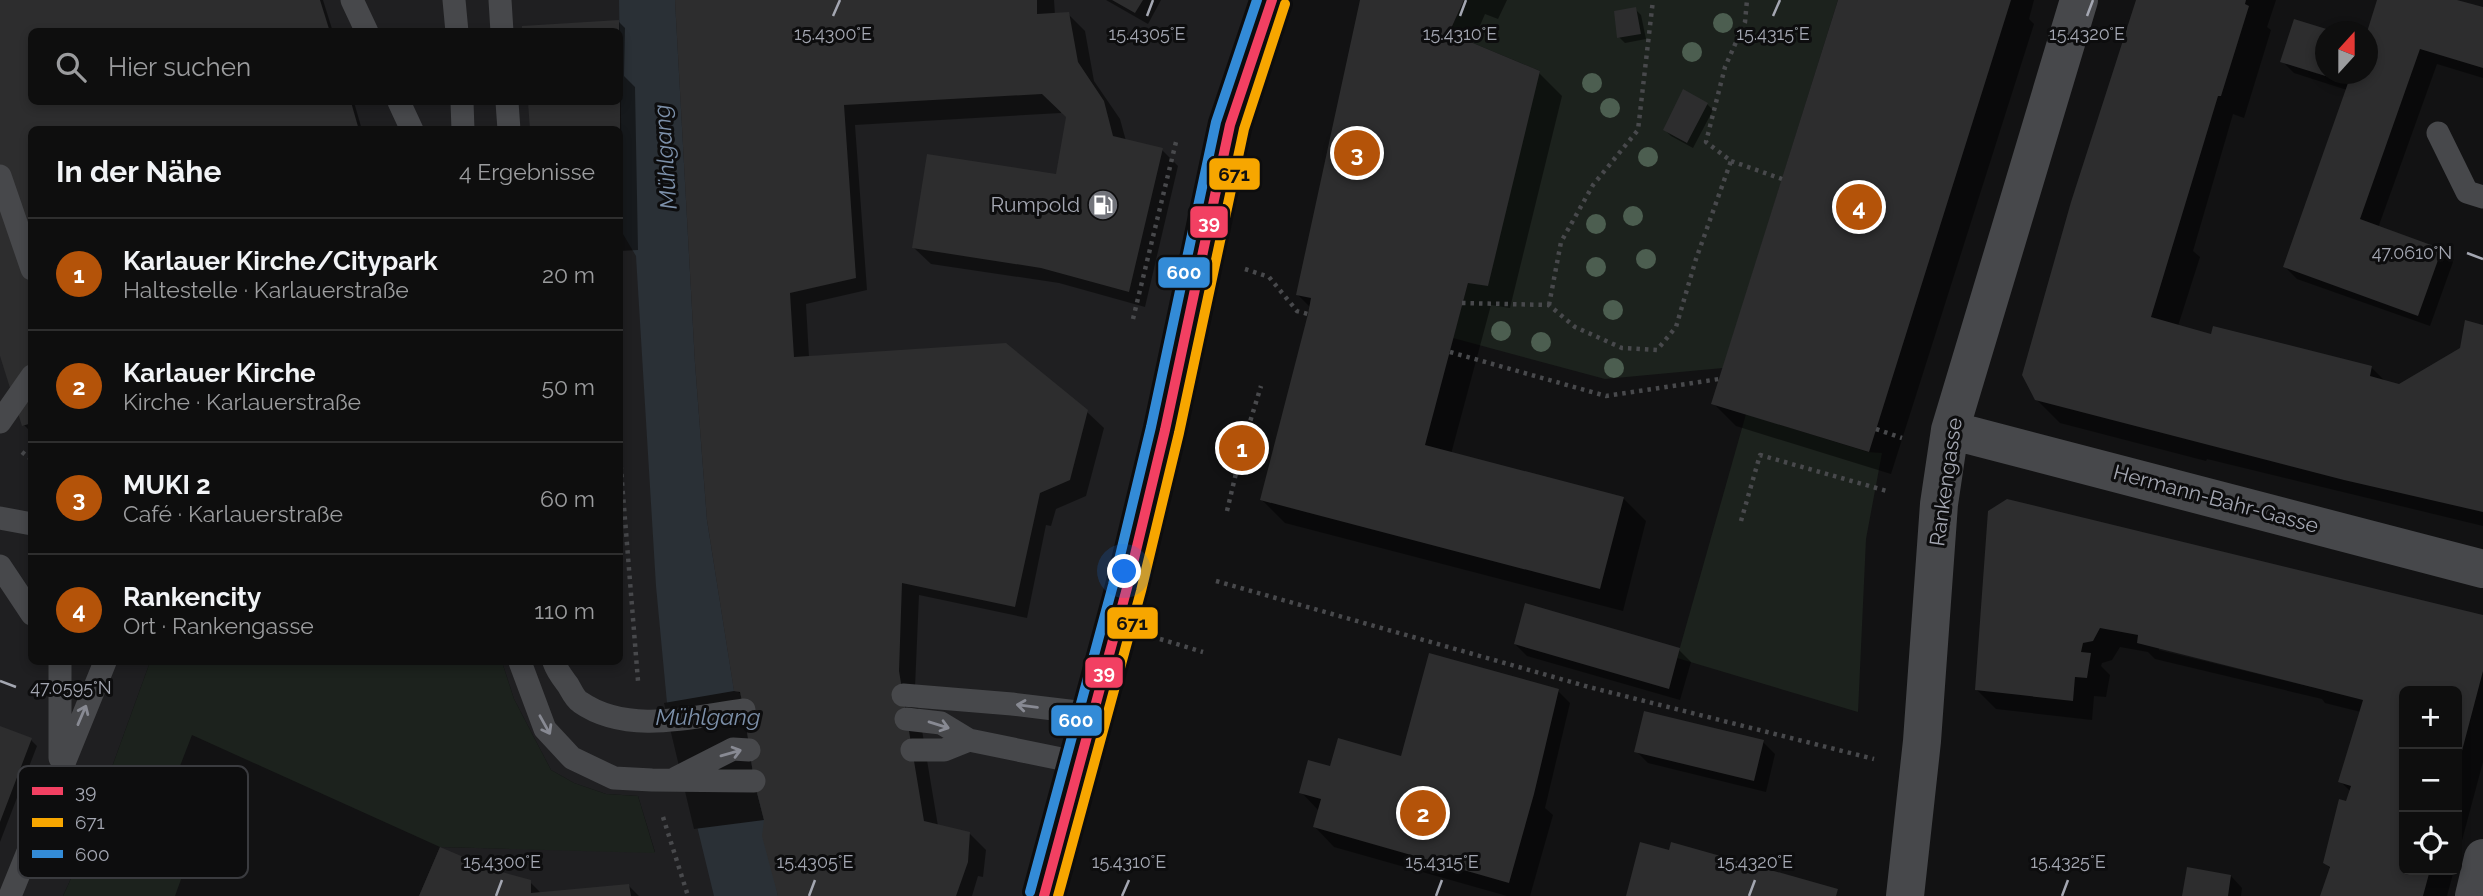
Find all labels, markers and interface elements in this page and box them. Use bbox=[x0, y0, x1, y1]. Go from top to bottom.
north arrow bbox=[2315, 21, 2378, 84]
text: 15.4300°E bbox=[794, 23, 872, 44]
text: 15.4305°E bbox=[1109, 23, 1186, 44]
text: 15.4310°E bbox=[1423, 23, 1497, 44]
text: 15.4315°E bbox=[1736, 23, 1810, 44]
text: 15.4320°E bbox=[2049, 23, 2125, 44]
search box bbox=[28, 28, 623, 105]
icon: search bbox=[52, 48, 90, 86]
text: Hier suchen bbox=[108, 52, 251, 82]
water label: Mühlgang bbox=[647, 103, 682, 210]
pin: 3 bbox=[1334, 127, 1380, 179]
text: In der Nähe bbox=[56, 154, 221, 189]
line badge: 671 bbox=[1208, 157, 1261, 191]
text: 4 Ergebnisse bbox=[459, 158, 595, 185]
text: 671 bbox=[1218, 163, 1250, 185]
pin: 4 bbox=[1836, 181, 1882, 233]
fuel station icon: Rumpold bbox=[1086, 188, 1120, 222]
place label: Rumpold bbox=[990, 192, 1080, 217]
line badge: 39 bbox=[1189, 205, 1229, 239]
text: 39 bbox=[1198, 211, 1220, 233]
text: 47.0610°N bbox=[2372, 242, 2452, 263]
text: Karlauer Kirche/Citypark bbox=[123, 246, 438, 276]
line badge: 600 bbox=[1157, 256, 1211, 289]
text: 1 bbox=[73, 261, 85, 288]
text: 20 m bbox=[542, 261, 595, 288]
text: 600 bbox=[1167, 261, 1201, 283]
text: Haltestelle · Karlauerstraße bbox=[123, 276, 409, 303]
text: Karlauer Kirche bbox=[123, 358, 316, 388]
text: 2 bbox=[73, 373, 85, 400]
text: 50 m bbox=[541, 373, 595, 400]
text: Kirche · Karlauerstraße bbox=[123, 388, 361, 415]
street label: Rankengasse bbox=[1924, 416, 1967, 548]
pin: 1 bbox=[1219, 422, 1265, 474]
street label: Hermann-Bahr-Gasse bbox=[2111, 459, 2321, 538]
text: MUKI 2 bbox=[123, 470, 211, 500]
text: 3 bbox=[73, 485, 85, 512]
text: 60 m bbox=[540, 485, 595, 512]
text: Café · Karlauerstraße bbox=[123, 500, 343, 527]
your location bbox=[1107, 554, 1141, 588]
text: Rankencity bbox=[123, 582, 261, 612]
text: 4 bbox=[72, 597, 86, 624]
text: 110 m bbox=[534, 597, 595, 624]
line badge: 671 bbox=[1106, 606, 1159, 640]
text: Ort · Rankengasse bbox=[123, 612, 314, 639]
text: 671 bbox=[1116, 612, 1148, 634]
line badge: 39 bbox=[1084, 656, 1124, 689]
text: 39 bbox=[1093, 661, 1115, 683]
text: 47.0595°N bbox=[30, 677, 112, 698]
map controls bbox=[2399, 686, 2462, 875]
button: + bbox=[2399, 686, 2462, 749]
one-way arrow bbox=[1016, 699, 1038, 712]
water label: Mühlgang bbox=[655, 703, 761, 730]
line badge: 600 bbox=[1050, 704, 1103, 737]
one-way arrow bbox=[76, 705, 89, 726]
text: 600 bbox=[1059, 709, 1093, 731]
one-way arrow bbox=[538, 714, 552, 734]
one-way arrow bbox=[928, 720, 950, 733]
one-way arrow bbox=[720, 745, 742, 758]
button: − bbox=[2399, 749, 2462, 812]
legend bbox=[18, 766, 248, 878]
text: 39 bbox=[75, 780, 96, 802]
pin: 2 bbox=[1400, 787, 1446, 839]
text: 671 bbox=[75, 811, 105, 833]
button: locate bbox=[2399, 812, 2462, 875]
text: 600 bbox=[75, 843, 110, 865]
text: 15.4300°E bbox=[463, 851, 541, 872]
text: 15.4305°E bbox=[777, 851, 854, 872]
text: 15.4310°E bbox=[1092, 851, 1166, 872]
text: 15.4315°E bbox=[1405, 851, 1479, 872]
text: 15.4320°E bbox=[1717, 851, 1793, 872]
text: 15.4325°E bbox=[2030, 851, 2106, 872]

